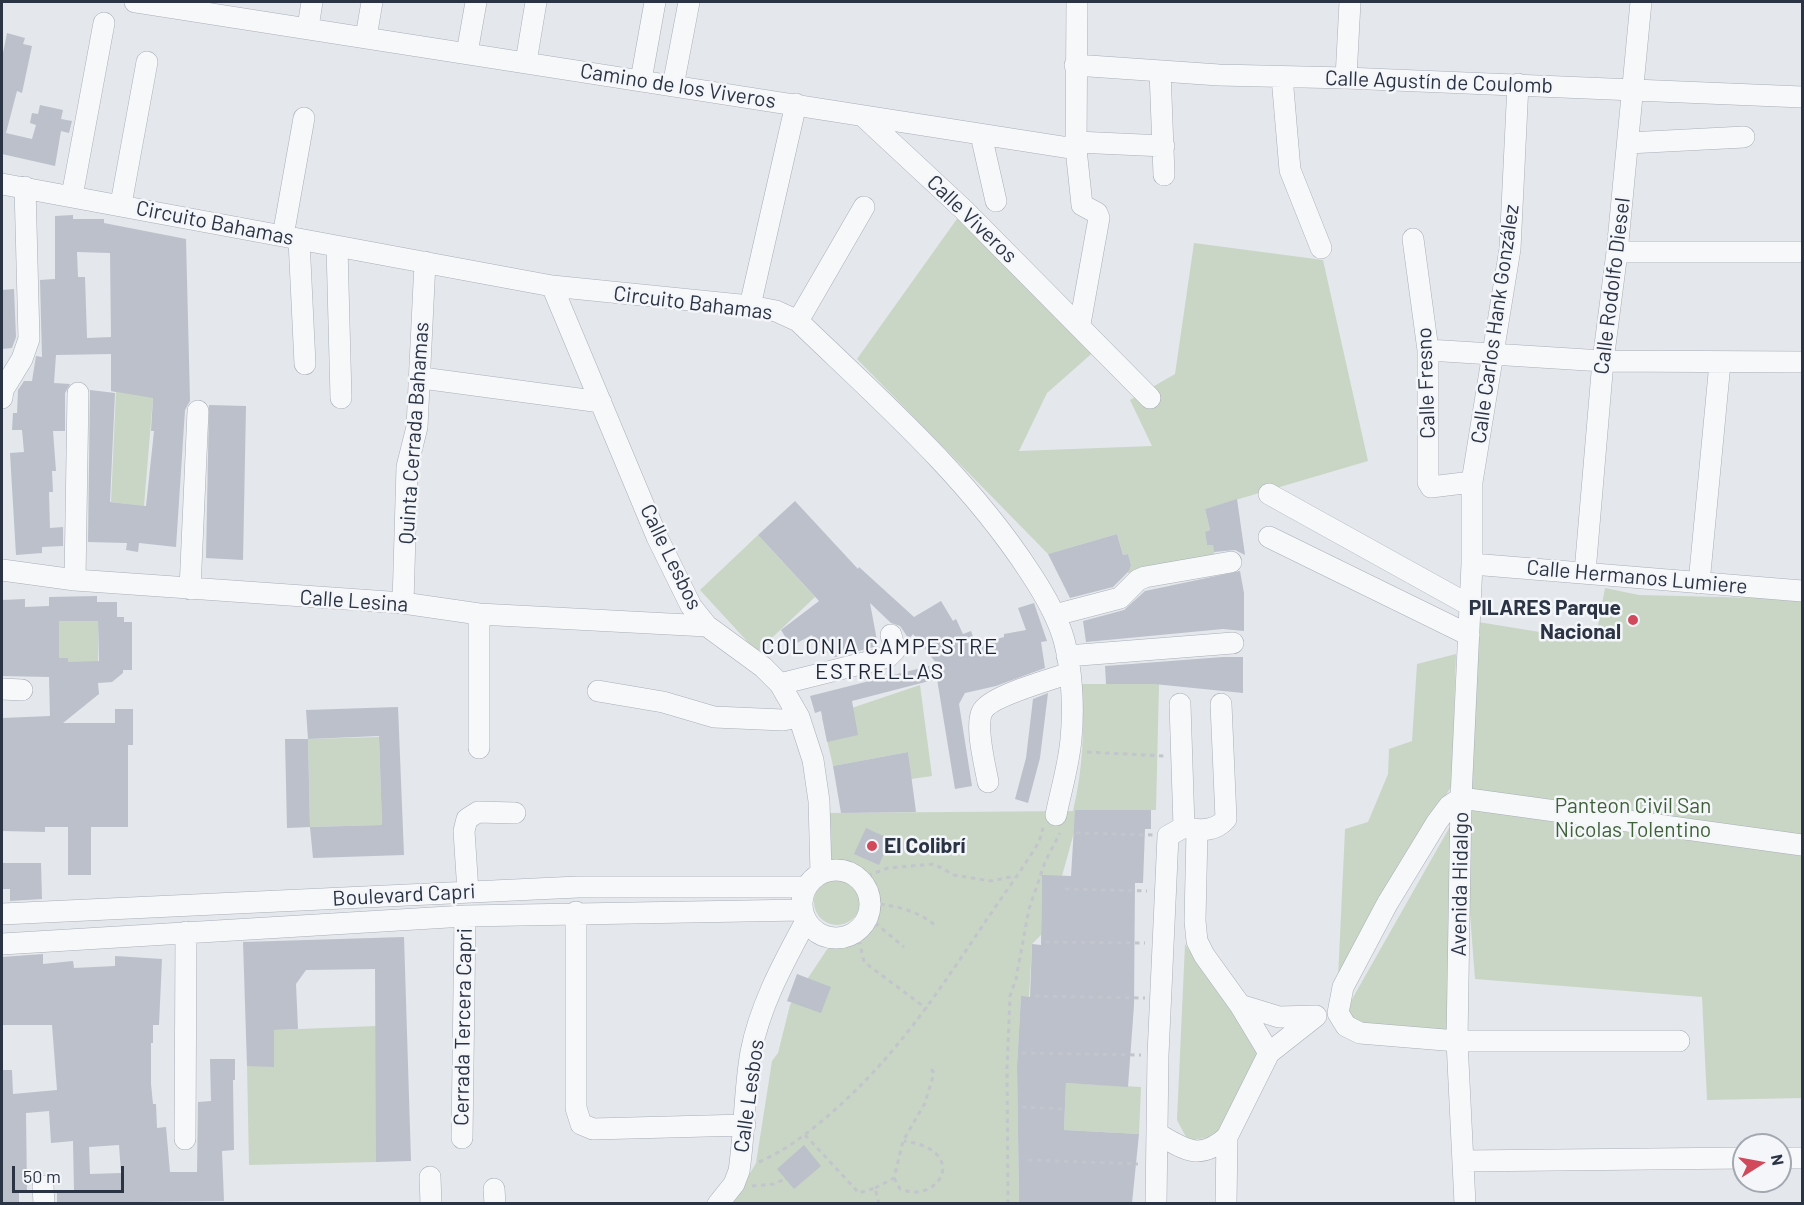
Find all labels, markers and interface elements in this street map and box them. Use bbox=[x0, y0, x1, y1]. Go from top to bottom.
street label: Camino de los Viveros bbox=[578, 58, 778, 114]
street label: Calle Agustín de Coulomb bbox=[1325, 65, 1553, 99]
street label: Calle Viveros bbox=[922, 170, 1022, 268]
street label: Circuito Bahamas bbox=[134, 195, 296, 251]
street label: Calle Rodolfo Diesel bbox=[1589, 196, 1635, 376]
street label: Calle Carlos Hank González bbox=[1466, 203, 1524, 445]
street label: Circuito Bahamas bbox=[612, 281, 774, 325]
street label: Quinta Cerrada Bahamas bbox=[394, 321, 434, 545]
street label: Calle Fresno bbox=[1411, 327, 1441, 439]
street label: Calle Lesbos bbox=[635, 500, 707, 614]
street label: Calle Hermanos Lumiere bbox=[1525, 555, 1749, 599]
street label: Calle Lesina bbox=[299, 585, 409, 617]
place label: PILARES Parque Nacional bbox=[1469, 595, 1621, 645]
marker: PILARES Parque Nacional bbox=[1626, 613, 1640, 627]
district label: COLONIA CAMPESTRE ESTRELLAS bbox=[761, 634, 999, 686]
park label: Panteon Civil San Nicolas Tolentino bbox=[1555, 793, 1711, 843]
street label: Avenida Hidalgo bbox=[1446, 811, 1474, 957]
place label: El Colibrí bbox=[884, 833, 965, 859]
marker: El Colibrí bbox=[865, 839, 879, 853]
street label: Boulevard Capri bbox=[332, 879, 476, 911]
street label: Cerrada Tercera Capri bbox=[449, 928, 477, 1126]
street label: Calle Lesbos bbox=[729, 1038, 769, 1154]
north arrow bbox=[1732, 1133, 1792, 1193]
text: N bbox=[1768, 1153, 1789, 1167]
scale bar bbox=[15, 1154, 128, 1192]
text: 50 m bbox=[23, 1165, 61, 1187]

